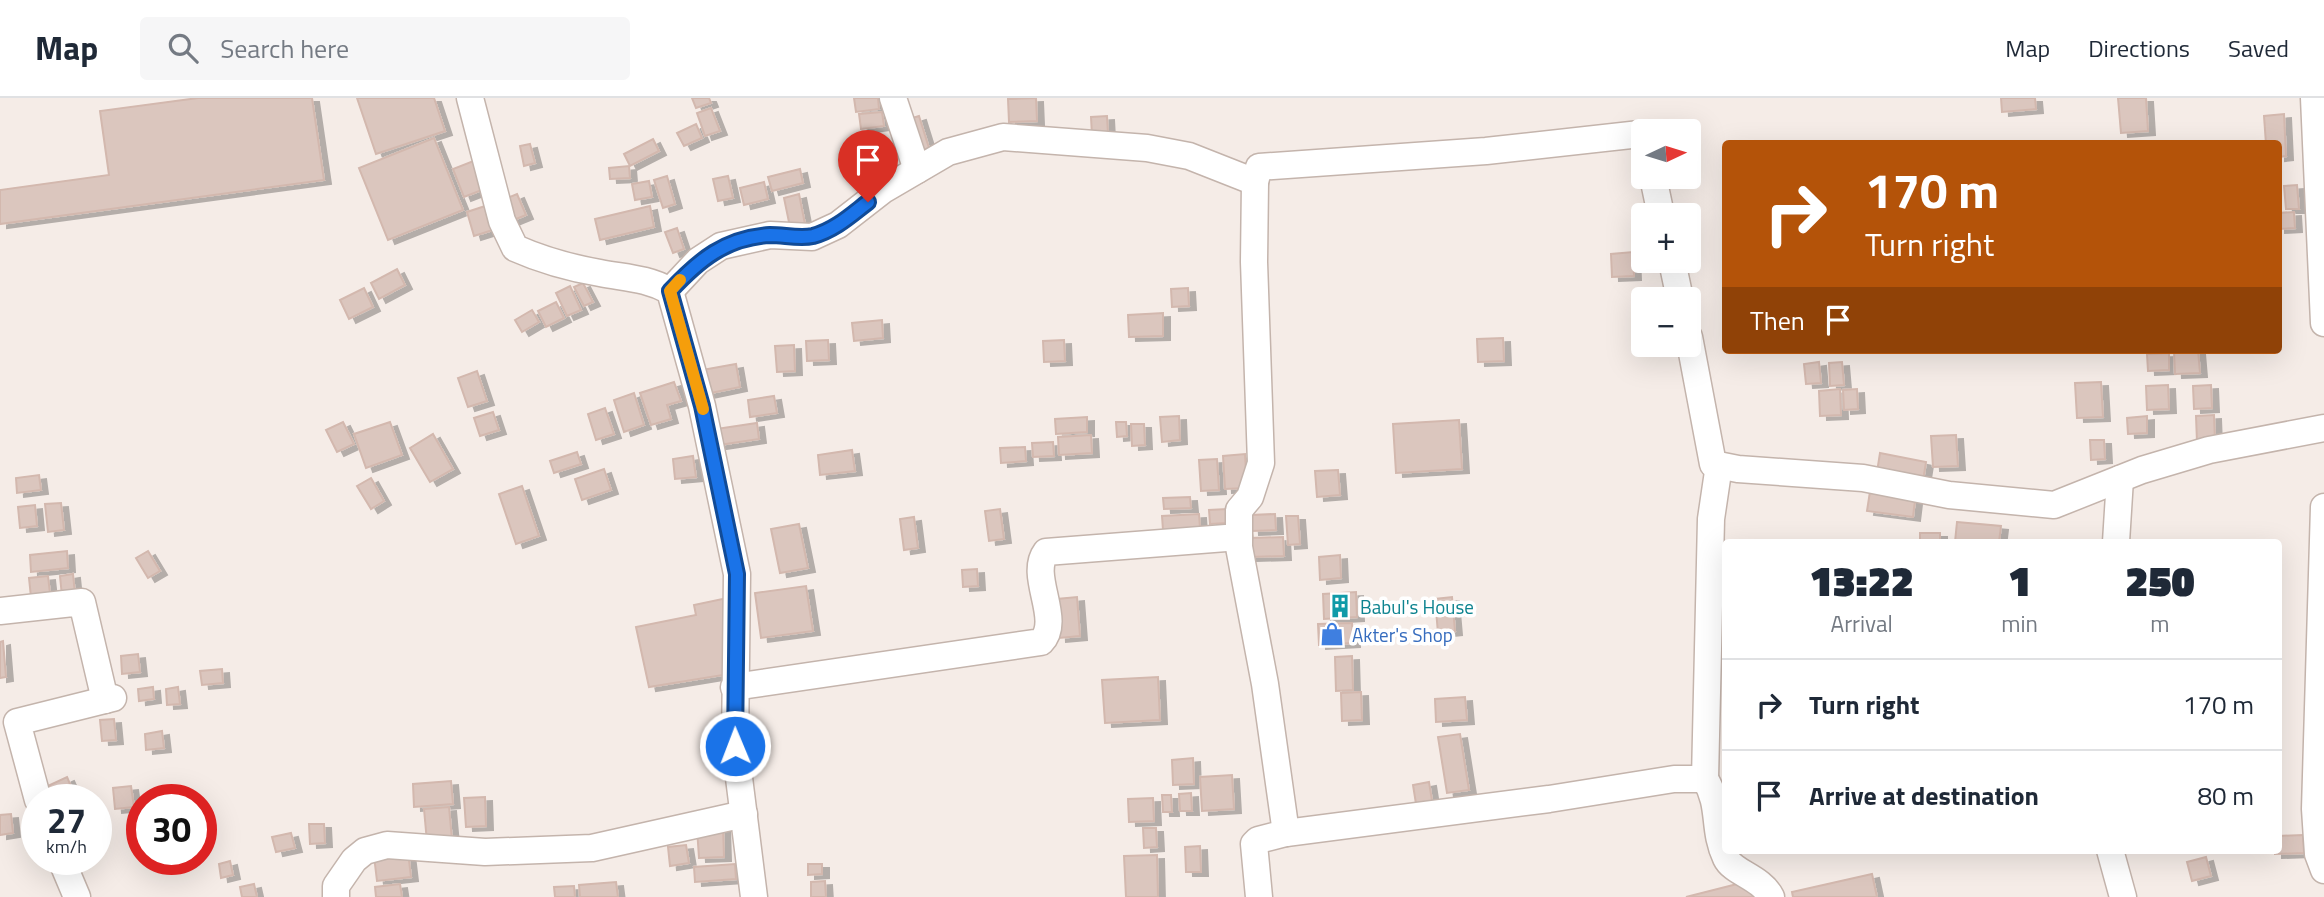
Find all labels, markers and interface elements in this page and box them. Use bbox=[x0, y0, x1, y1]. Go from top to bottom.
search box bbox=[140, 17, 630, 80]
text: Map bbox=[35, 23, 98, 73]
icon: search bbox=[164, 29, 202, 67]
text: Search here bbox=[220, 29, 349, 68]
text: Map bbox=[2005, 30, 2050, 66]
text: Directions bbox=[2088, 30, 2190, 66]
text: Saved bbox=[2228, 30, 2289, 66]
north arrow bbox=[1631, 119, 1701, 189]
map controls bbox=[1631, 119, 1701, 357]
pin bbox=[838, 130, 898, 202]
icon: arrive bbox=[849, 141, 887, 179]
text: 170 m bbox=[1865, 152, 1999, 227]
icon: right bbox=[1750, 168, 1841, 259]
button: + bbox=[1631, 203, 1701, 273]
text: Turn right bbox=[1865, 220, 1994, 268]
button: − bbox=[1631, 287, 1701, 357]
text: Then bbox=[1750, 301, 1805, 340]
icon: arrive bbox=[1819, 301, 1857, 339]
text: 13:22 bbox=[1809, 548, 1914, 612]
text: 1 bbox=[2008, 548, 2031, 612]
text: 250 bbox=[2125, 548, 2195, 612]
building icon: Babul's House bbox=[1326, 592, 1354, 620]
place label: Babul's House bbox=[1360, 592, 1474, 621]
text: Arrival bbox=[1830, 606, 1893, 641]
text: min bbox=[2001, 606, 2038, 641]
text: m bbox=[2150, 606, 2170, 641]
shop icon: Akter's Shop bbox=[1318, 620, 1346, 648]
place label: Akter's Shop bbox=[1352, 620, 1453, 649]
text: Turn right bbox=[1809, 685, 1920, 724]
text: 170 m bbox=[2183, 685, 2254, 724]
icon: right bbox=[1750, 686, 1788, 724]
position arrow bbox=[698, 709, 772, 783]
text: Arrive at destination bbox=[1809, 776, 2039, 815]
text: 80 m bbox=[2197, 776, 2254, 815]
icon: arrive bbox=[1750, 777, 1788, 815]
speed limit sign: 30 bbox=[126, 784, 217, 875]
text: 27 bbox=[47, 793, 86, 847]
text: km/h bbox=[46, 833, 87, 860]

